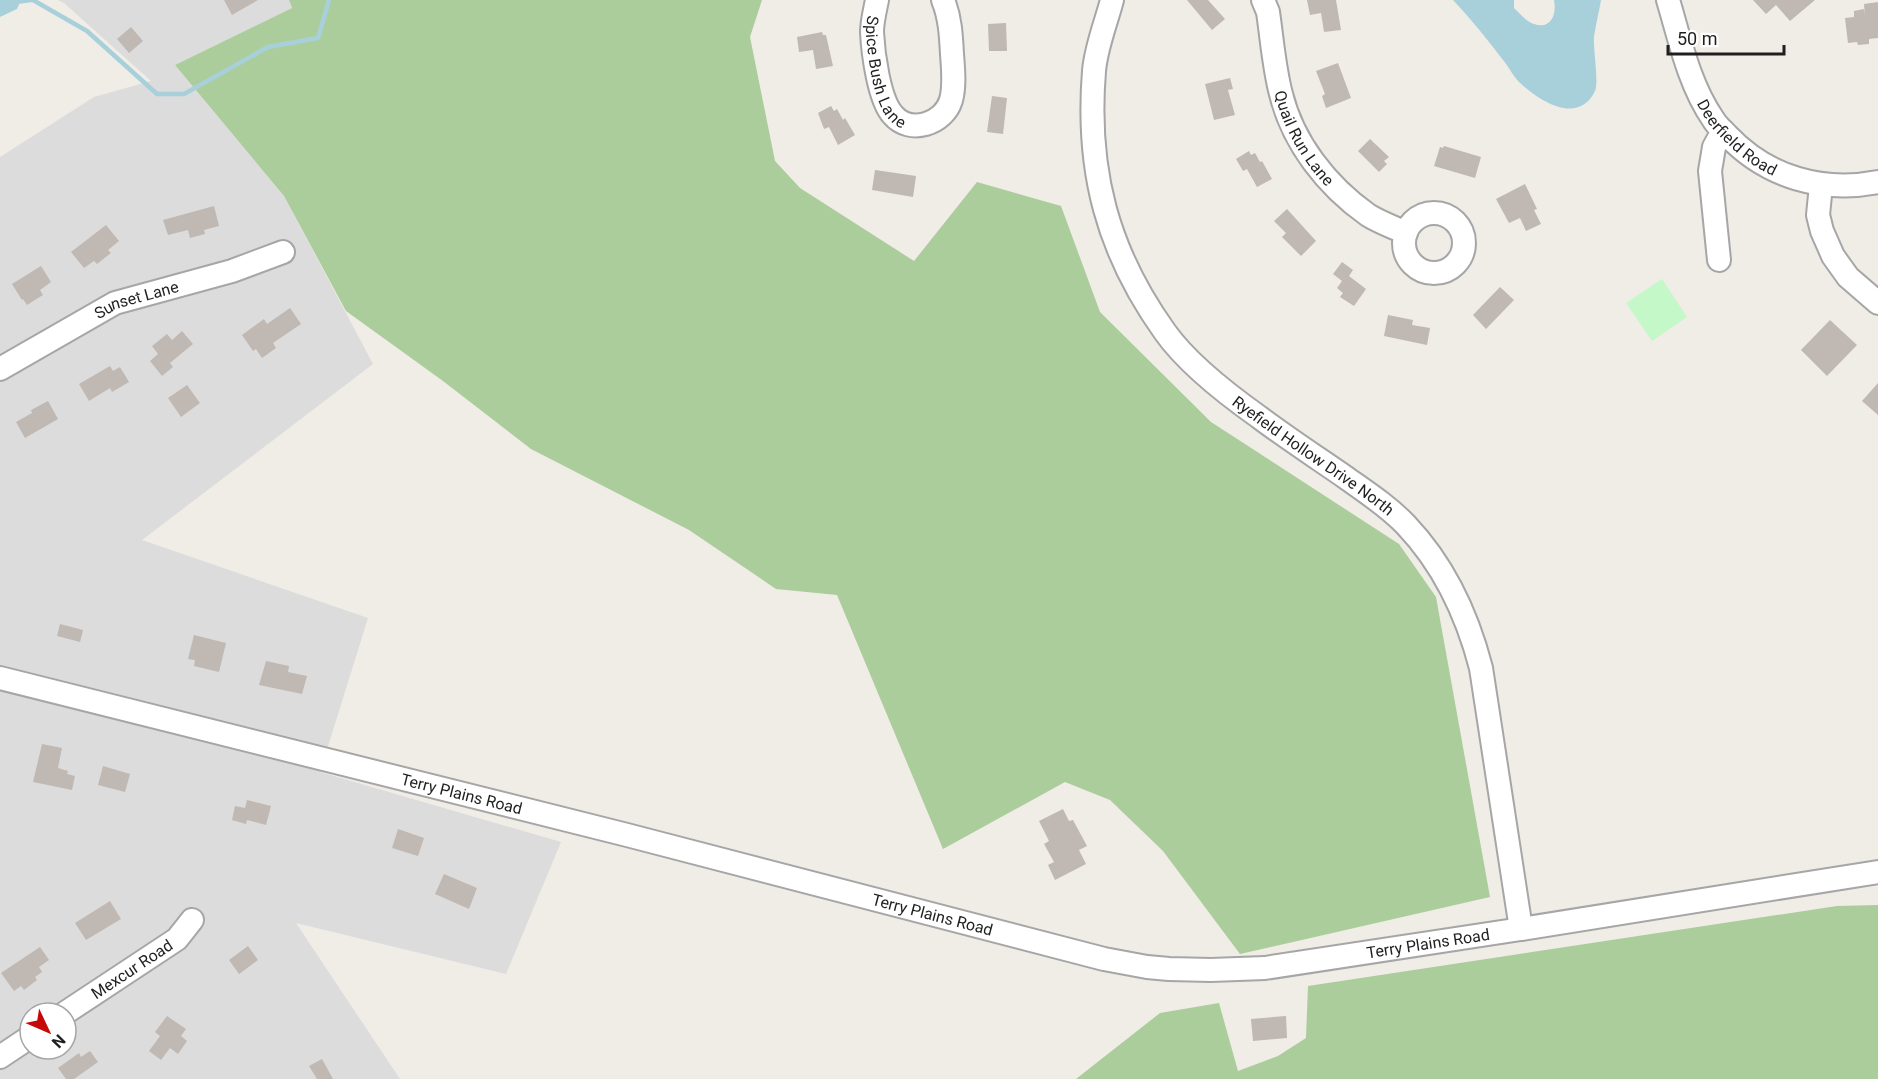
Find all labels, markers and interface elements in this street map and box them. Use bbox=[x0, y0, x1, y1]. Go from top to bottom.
street label: Spice Bush Lane bbox=[862, 14, 909, 132]
scale bar bbox=[1668, 18, 1784, 56]
text: 50 m bbox=[1677, 28, 1717, 49]
street label: Quail Run Lane bbox=[1270, 89, 1338, 190]
street label: Deerfield Road bbox=[1693, 96, 1780, 180]
street label: Sunset Lane bbox=[91, 277, 181, 323]
street label: Ryefield Hollow Drive North bbox=[1229, 392, 1398, 520]
street label: Terry Plains Road bbox=[399, 770, 524, 818]
street label: Terry Plains Road bbox=[870, 890, 995, 940]
street label: Terry Plains Road bbox=[1365, 925, 1491, 962]
street label: Mexcur Road bbox=[88, 936, 176, 1003]
north arrow bbox=[18, 1001, 78, 1061]
text: N bbox=[48, 1030, 69, 1052]

